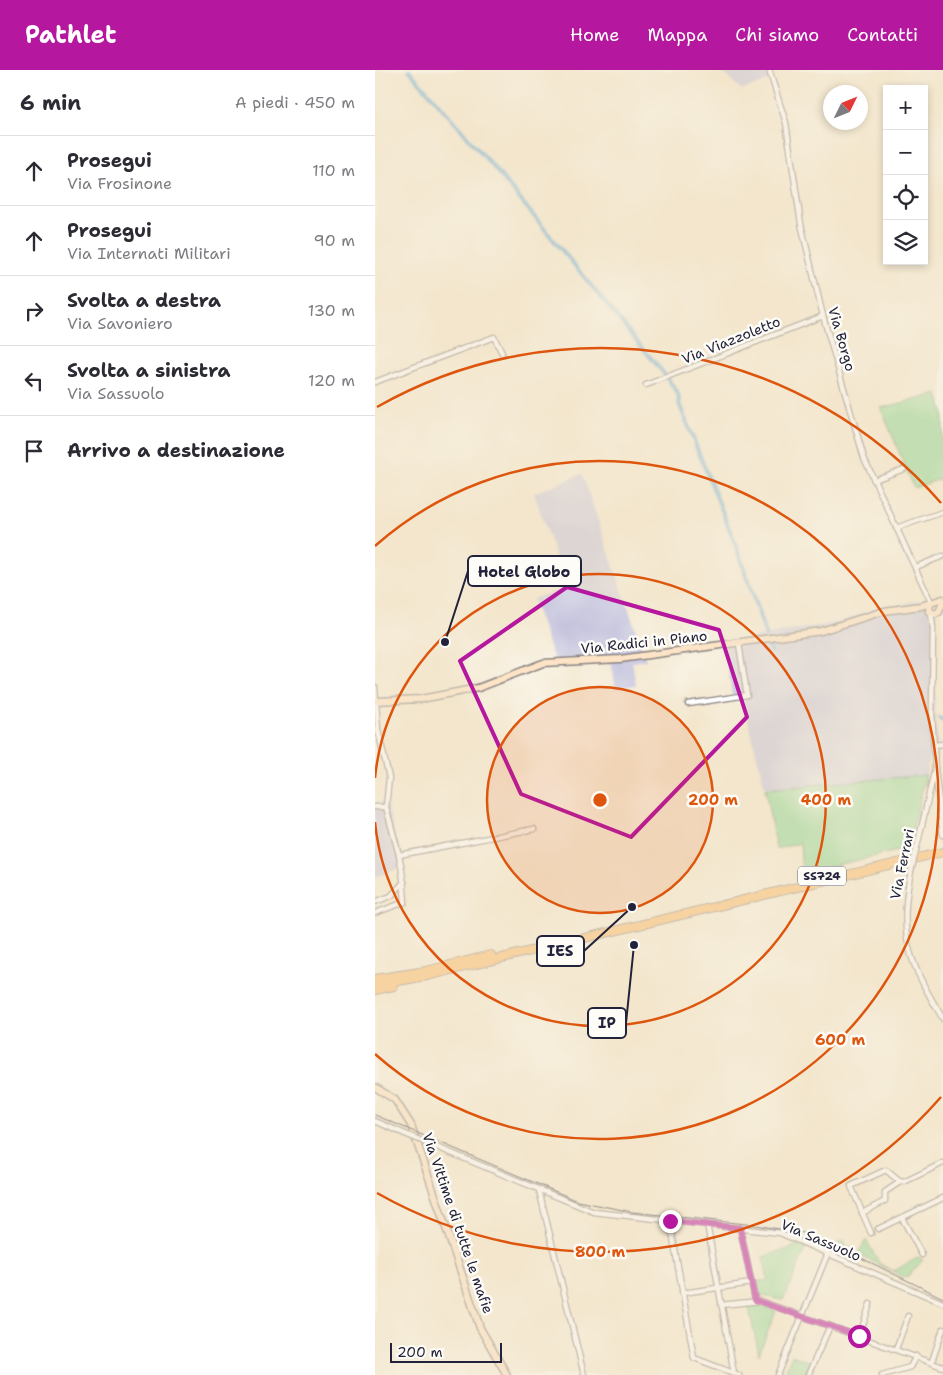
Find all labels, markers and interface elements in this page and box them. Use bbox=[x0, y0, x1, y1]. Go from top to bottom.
text: Pathlet bbox=[25, 19, 116, 51]
text: Home bbox=[570, 23, 619, 47]
text: Mappa bbox=[647, 23, 707, 47]
text: Chi siamo bbox=[735, 23, 819, 47]
text: Contatti bbox=[847, 23, 918, 47]
north arrow bbox=[823, 85, 868, 130]
map controls bbox=[883, 85, 928, 265]
button: + bbox=[883, 85, 928, 130]
text: 6 min bbox=[20, 89, 81, 117]
text: A piedi · 450 m bbox=[235, 92, 355, 113]
button: − bbox=[883, 130, 928, 175]
text: Prosegui bbox=[67, 148, 152, 173]
icon: ahead bbox=[20, 157, 48, 185]
text: 110 m bbox=[312, 160, 355, 181]
text: Via Frosinone bbox=[67, 173, 172, 194]
button: locate bbox=[883, 175, 928, 220]
text: Prosegui bbox=[67, 218, 152, 243]
button: layers bbox=[883, 220, 928, 265]
icon: ahead bbox=[20, 227, 48, 255]
text: 90 m bbox=[314, 230, 355, 251]
text: Via Internati Militari bbox=[67, 243, 231, 264]
text: Svolta a destra bbox=[67, 288, 221, 313]
icon: right bbox=[20, 297, 48, 325]
text: 130 m bbox=[308, 300, 355, 321]
street label: Via Borgo bbox=[824, 305, 860, 373]
street label: Via Viazzoletto bbox=[679, 312, 783, 368]
text: Via Savoniero bbox=[67, 313, 173, 334]
text: Svolta a sinistra bbox=[67, 358, 230, 383]
icon: left bbox=[20, 367, 48, 395]
text: 120 m bbox=[308, 370, 355, 391]
text: Via Sassuolo bbox=[67, 383, 164, 404]
icon: arrive bbox=[20, 437, 48, 465]
text: Arrivo a destinazione bbox=[67, 438, 285, 463]
callout: Hotel Globo bbox=[468, 556, 581, 586]
text: Hotel Globo bbox=[478, 562, 571, 582]
street label: Via Radici in Piano bbox=[580, 626, 708, 658]
text: 200 m bbox=[688, 790, 738, 810]
text: 400 m bbox=[801, 790, 851, 810]
centre of rings bbox=[591, 791, 609, 809]
street label: Via Ferrari bbox=[886, 827, 918, 901]
road number: SS724 bbox=[798, 866, 846, 886]
callout: IES bbox=[537, 936, 584, 966]
text: IES bbox=[547, 941, 574, 961]
callout: IP bbox=[588, 1008, 626, 1038]
text: IP bbox=[598, 1013, 616, 1033]
text: 600 m bbox=[815, 1030, 865, 1050]
street label: Via Vittime di tutte le mafie bbox=[419, 1130, 498, 1316]
route end bbox=[659, 1210, 682, 1233]
street label: Via Sassuolo bbox=[778, 1215, 864, 1265]
text: 800 m bbox=[575, 1242, 625, 1262]
route start bbox=[848, 1325, 871, 1348]
scale bar bbox=[390, 1340, 503, 1363]
text: 200 m bbox=[397, 1343, 443, 1361]

